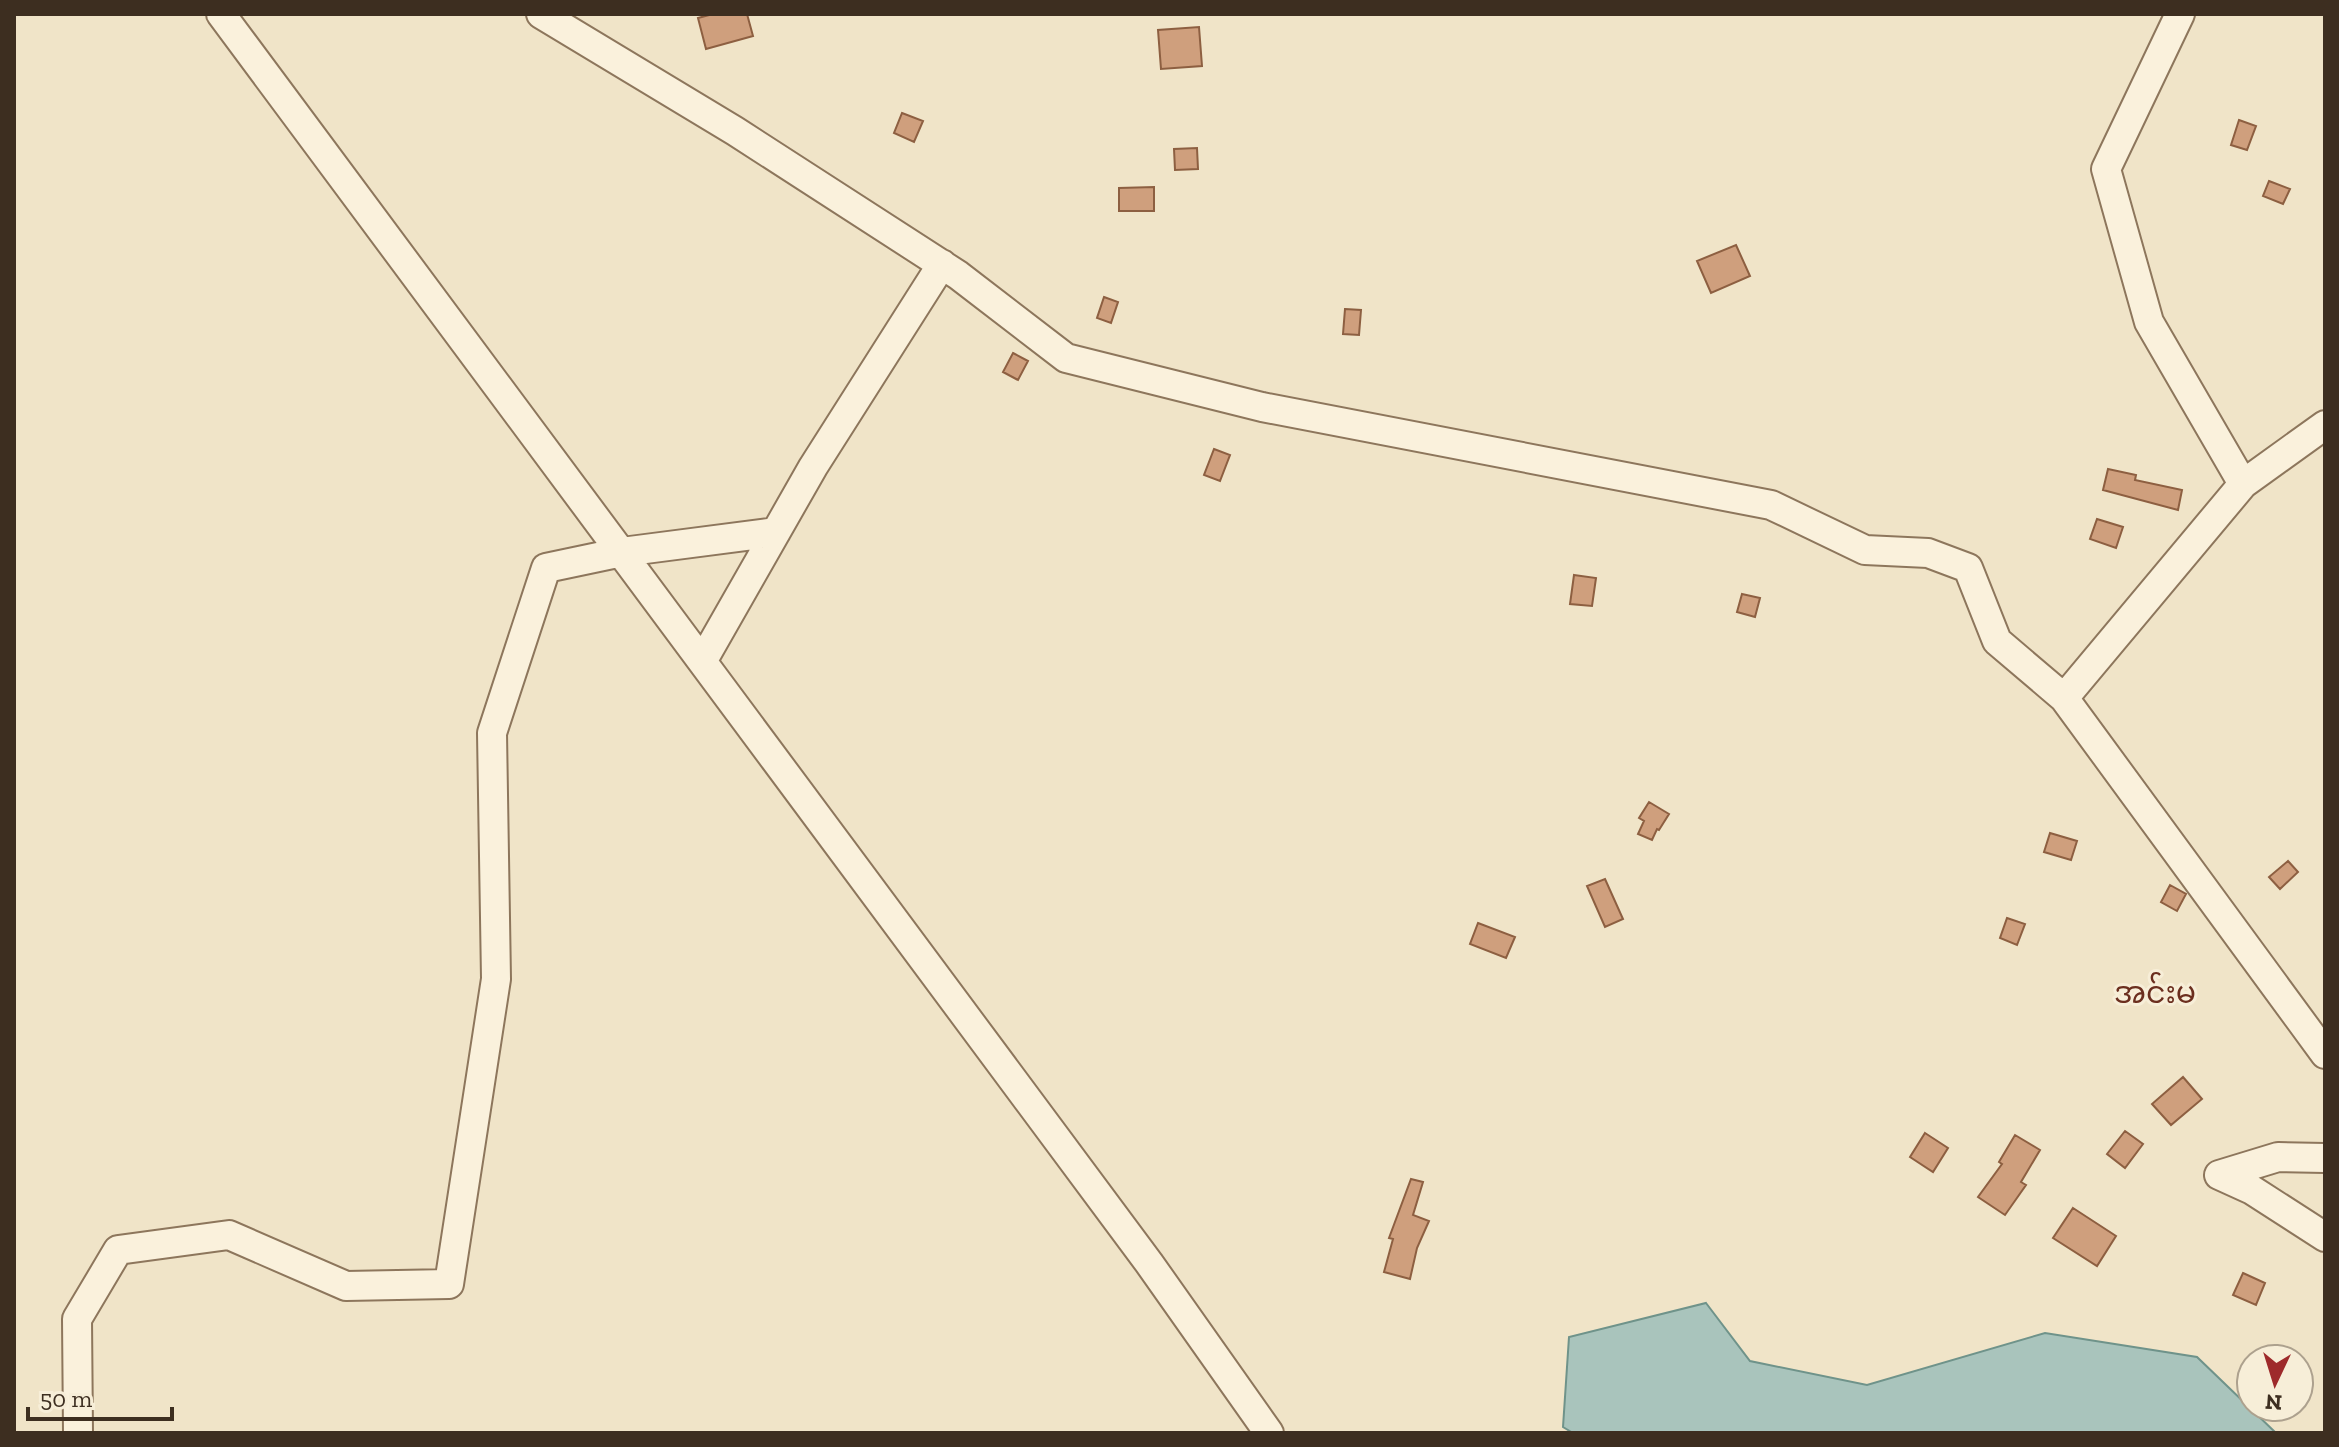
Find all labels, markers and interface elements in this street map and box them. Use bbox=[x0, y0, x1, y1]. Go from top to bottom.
district label: အင်းမ bbox=[2114, 971, 2196, 1011]
north arrow bbox=[2235, 1343, 2315, 1423]
scale bar bbox=[28, 1371, 172, 1421]
text: 50 m bbox=[40, 1384, 93, 1413]
text: N bbox=[2264, 1388, 2283, 1417]

